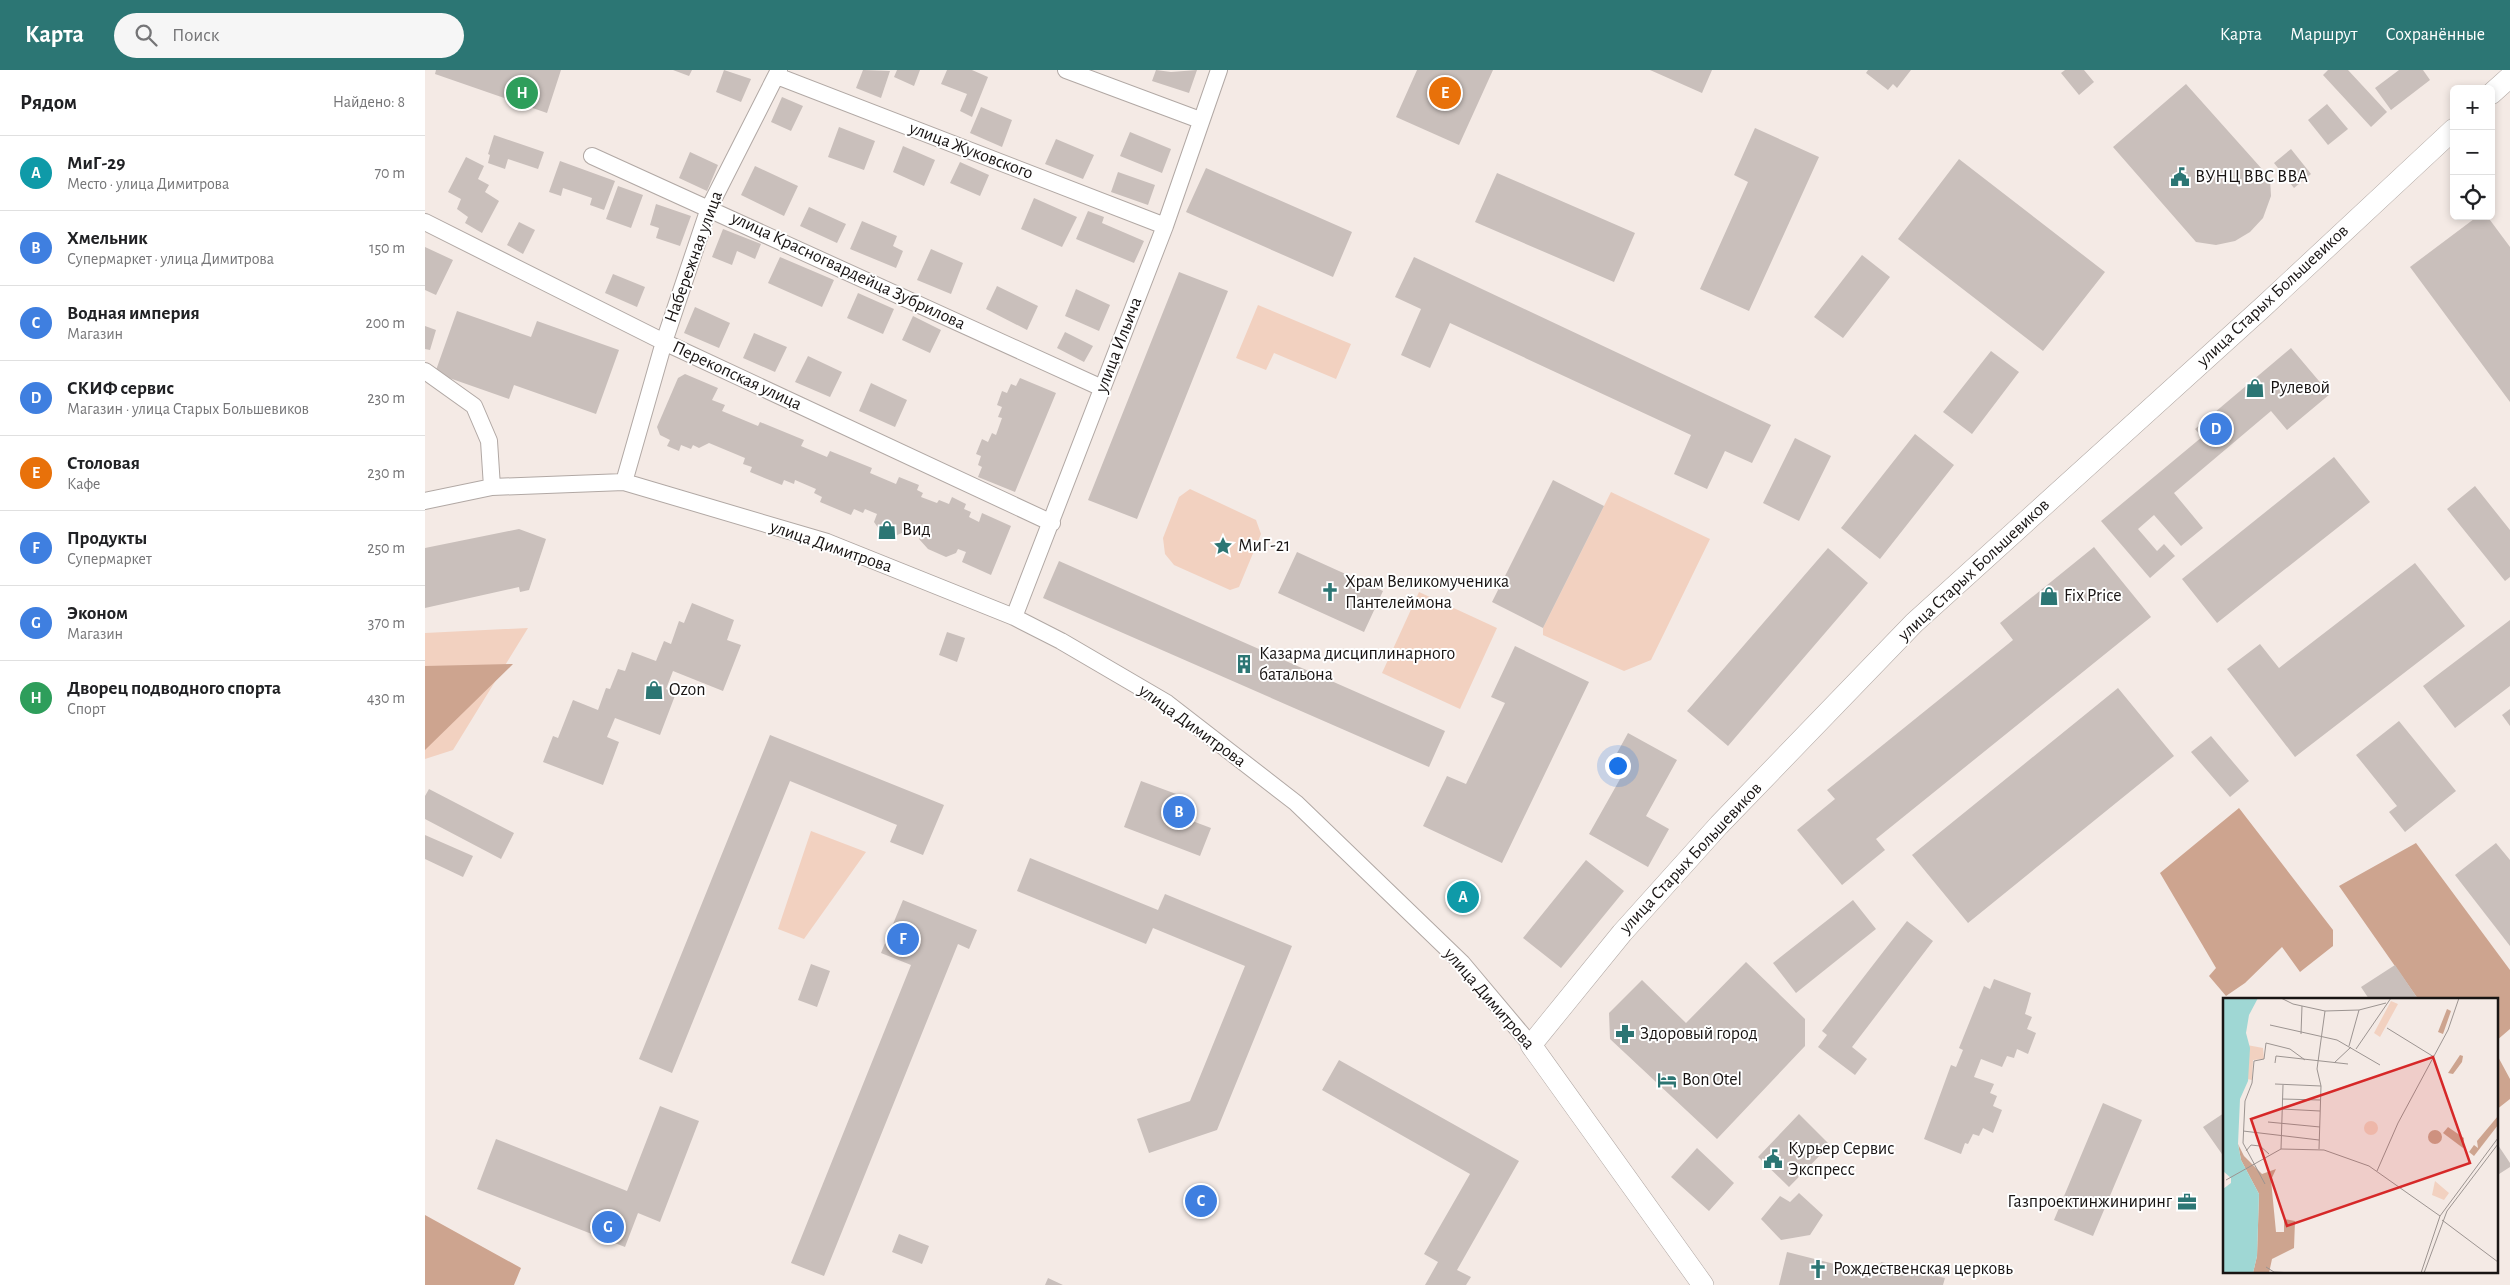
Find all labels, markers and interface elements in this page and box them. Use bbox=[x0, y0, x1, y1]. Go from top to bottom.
search box bbox=[114, 13, 464, 58]
icon: search bbox=[132, 21, 160, 49]
text: Карта bbox=[25, 23, 84, 47]
text: Поиск bbox=[172, 26, 219, 45]
text: Карта bbox=[2220, 26, 2262, 44]
text: Маршрут bbox=[2290, 26, 2358, 44]
text: Сохранённые bbox=[2386, 26, 2485, 44]
pin: H bbox=[506, 74, 538, 112]
pin: E bbox=[1429, 74, 1461, 112]
map controls bbox=[2450, 85, 2495, 220]
button: + bbox=[2450, 85, 2495, 130]
text: Рядом bbox=[20, 92, 77, 113]
text: Найдено: 8 bbox=[333, 94, 405, 110]
street label: улица Жуковского bbox=[906, 119, 1035, 183]
button: − bbox=[2450, 130, 2495, 175]
text: МиГ-29 bbox=[67, 154, 125, 173]
text: A bbox=[31, 165, 41, 181]
text: 70 m bbox=[374, 165, 405, 181]
public building icon: ВУНЦ ВВС ВВА bbox=[2169, 166, 2191, 188]
place label: ВУНЦ ВВС ВВА bbox=[2195, 168, 2308, 186]
button: locate bbox=[2450, 175, 2495, 220]
text: Место · улица Димитрова bbox=[67, 176, 229, 192]
street label: Набережная улица bbox=[661, 188, 726, 325]
street label: улица Красногвардейца Зубрилова bbox=[727, 207, 968, 333]
street label: улица Старых Большевиков bbox=[2193, 221, 2352, 371]
text: Хмельник bbox=[67, 229, 148, 248]
text: B bbox=[31, 240, 41, 256]
text: 150 m bbox=[369, 240, 405, 256]
text: Супермаркет · улица Димитрова bbox=[67, 251, 274, 267]
street label: улица Ильича bbox=[1092, 295, 1145, 396]
text: Водная империя bbox=[67, 304, 200, 323]
text: C bbox=[32, 315, 40, 331]
text: 200 m bbox=[365, 315, 405, 331]
text: Магазин bbox=[67, 326, 123, 342]
street label: Перекопская улица bbox=[670, 338, 804, 414]
shop icon: Рулевой bbox=[2244, 377, 2266, 399]
text: СКИФ сервис bbox=[67, 379, 174, 398]
place label: Рулевой bbox=[2270, 379, 2330, 397]
text: D bbox=[31, 390, 41, 406]
text: 230 m bbox=[367, 390, 405, 406]
text: Магазин · улица Старых Большевиков bbox=[67, 401, 309, 417]
pin: D bbox=[2200, 410, 2232, 448]
text: Столовая bbox=[67, 454, 140, 473]
text: E bbox=[32, 465, 40, 481]
text: 230 m bbox=[367, 465, 405, 481]
text: Кафе bbox=[67, 476, 100, 492]
street label: улица Старых Большевиков bbox=[1894, 495, 2053, 645]
street label: улица Димитрова bbox=[767, 517, 894, 576]
shop icon: Вид bbox=[876, 519, 898, 541]
place label: Вид bbox=[902, 521, 931, 539]
text: Продукты bbox=[67, 529, 147, 548]
place icon: МиГ-21 bbox=[1212, 535, 1234, 557]
place label: МиГ-21 bbox=[1238, 537, 1290, 555]
text: F bbox=[32, 540, 40, 556]
text: 250 m bbox=[367, 540, 405, 556]
text: Супермаркет bbox=[67, 551, 152, 567]
place label: Храм Великомученика Пантелеймона bbox=[1345, 573, 1509, 612]
church icon: Храм Великомученика Пантелеймона bbox=[1319, 581, 1341, 603]
shop icon: Fix Price bbox=[2038, 585, 2060, 607]
place label: Fix Price bbox=[2064, 587, 2121, 605]
text: Эконом bbox=[67, 604, 128, 623]
text: G bbox=[31, 615, 41, 631]
text: 370 m bbox=[368, 615, 405, 631]
text: Магазин bbox=[67, 626, 123, 642]
place label: Казарма дисциплинарного батальона bbox=[1259, 645, 1455, 684]
building icon: Казарма дисциплинарного батальона bbox=[1233, 653, 1255, 675]
text: Дворец подводного спорта bbox=[67, 679, 281, 698]
shop icon: Ozon bbox=[643, 679, 665, 701]
place label: Ozon bbox=[669, 681, 706, 699]
street label: улица Димитрова bbox=[1134, 681, 1249, 771]
text: H bbox=[30, 690, 42, 706]
text: 430 m bbox=[367, 690, 405, 706]
text: Спорт bbox=[67, 701, 106, 717]
your location bbox=[1605, 753, 1631, 779]
street label: улица Старых Большевиков bbox=[1616, 779, 1766, 938]
pin: B bbox=[1163, 793, 1195, 831]
pin: A bbox=[1447, 878, 1479, 916]
pin: F bbox=[887, 920, 919, 958]
street label: улица Димитрова bbox=[1440, 944, 1538, 1053]
inset map bbox=[2223, 998, 2497, 1272]
pharmacy icon: Здоровый город bbox=[1614, 1023, 1636, 1045]
place label: Здоровый город bbox=[1640, 1025, 1758, 1043]
hotel icon: Bon Otel bbox=[1656, 1069, 1678, 1091]
place label: Bon Otel bbox=[1682, 1071, 1742, 1089]
place label: Курьер Сервис Экспресс bbox=[1788, 1140, 1895, 1179]
public building icon: Курьер Сервис Экспресс bbox=[1762, 1148, 1784, 1170]
pin: C bbox=[1185, 1182, 1217, 1220]
office icon: Газпроектинжиниринг bbox=[2176, 1191, 2198, 1213]
place label: Газпроектинжиниринг bbox=[2007, 1193, 2173, 1211]
pin: G bbox=[592, 1208, 624, 1246]
church icon: Рождественская церковь bbox=[1807, 1258, 1829, 1280]
place label: Рождественская церковь bbox=[1833, 1260, 2013, 1278]

